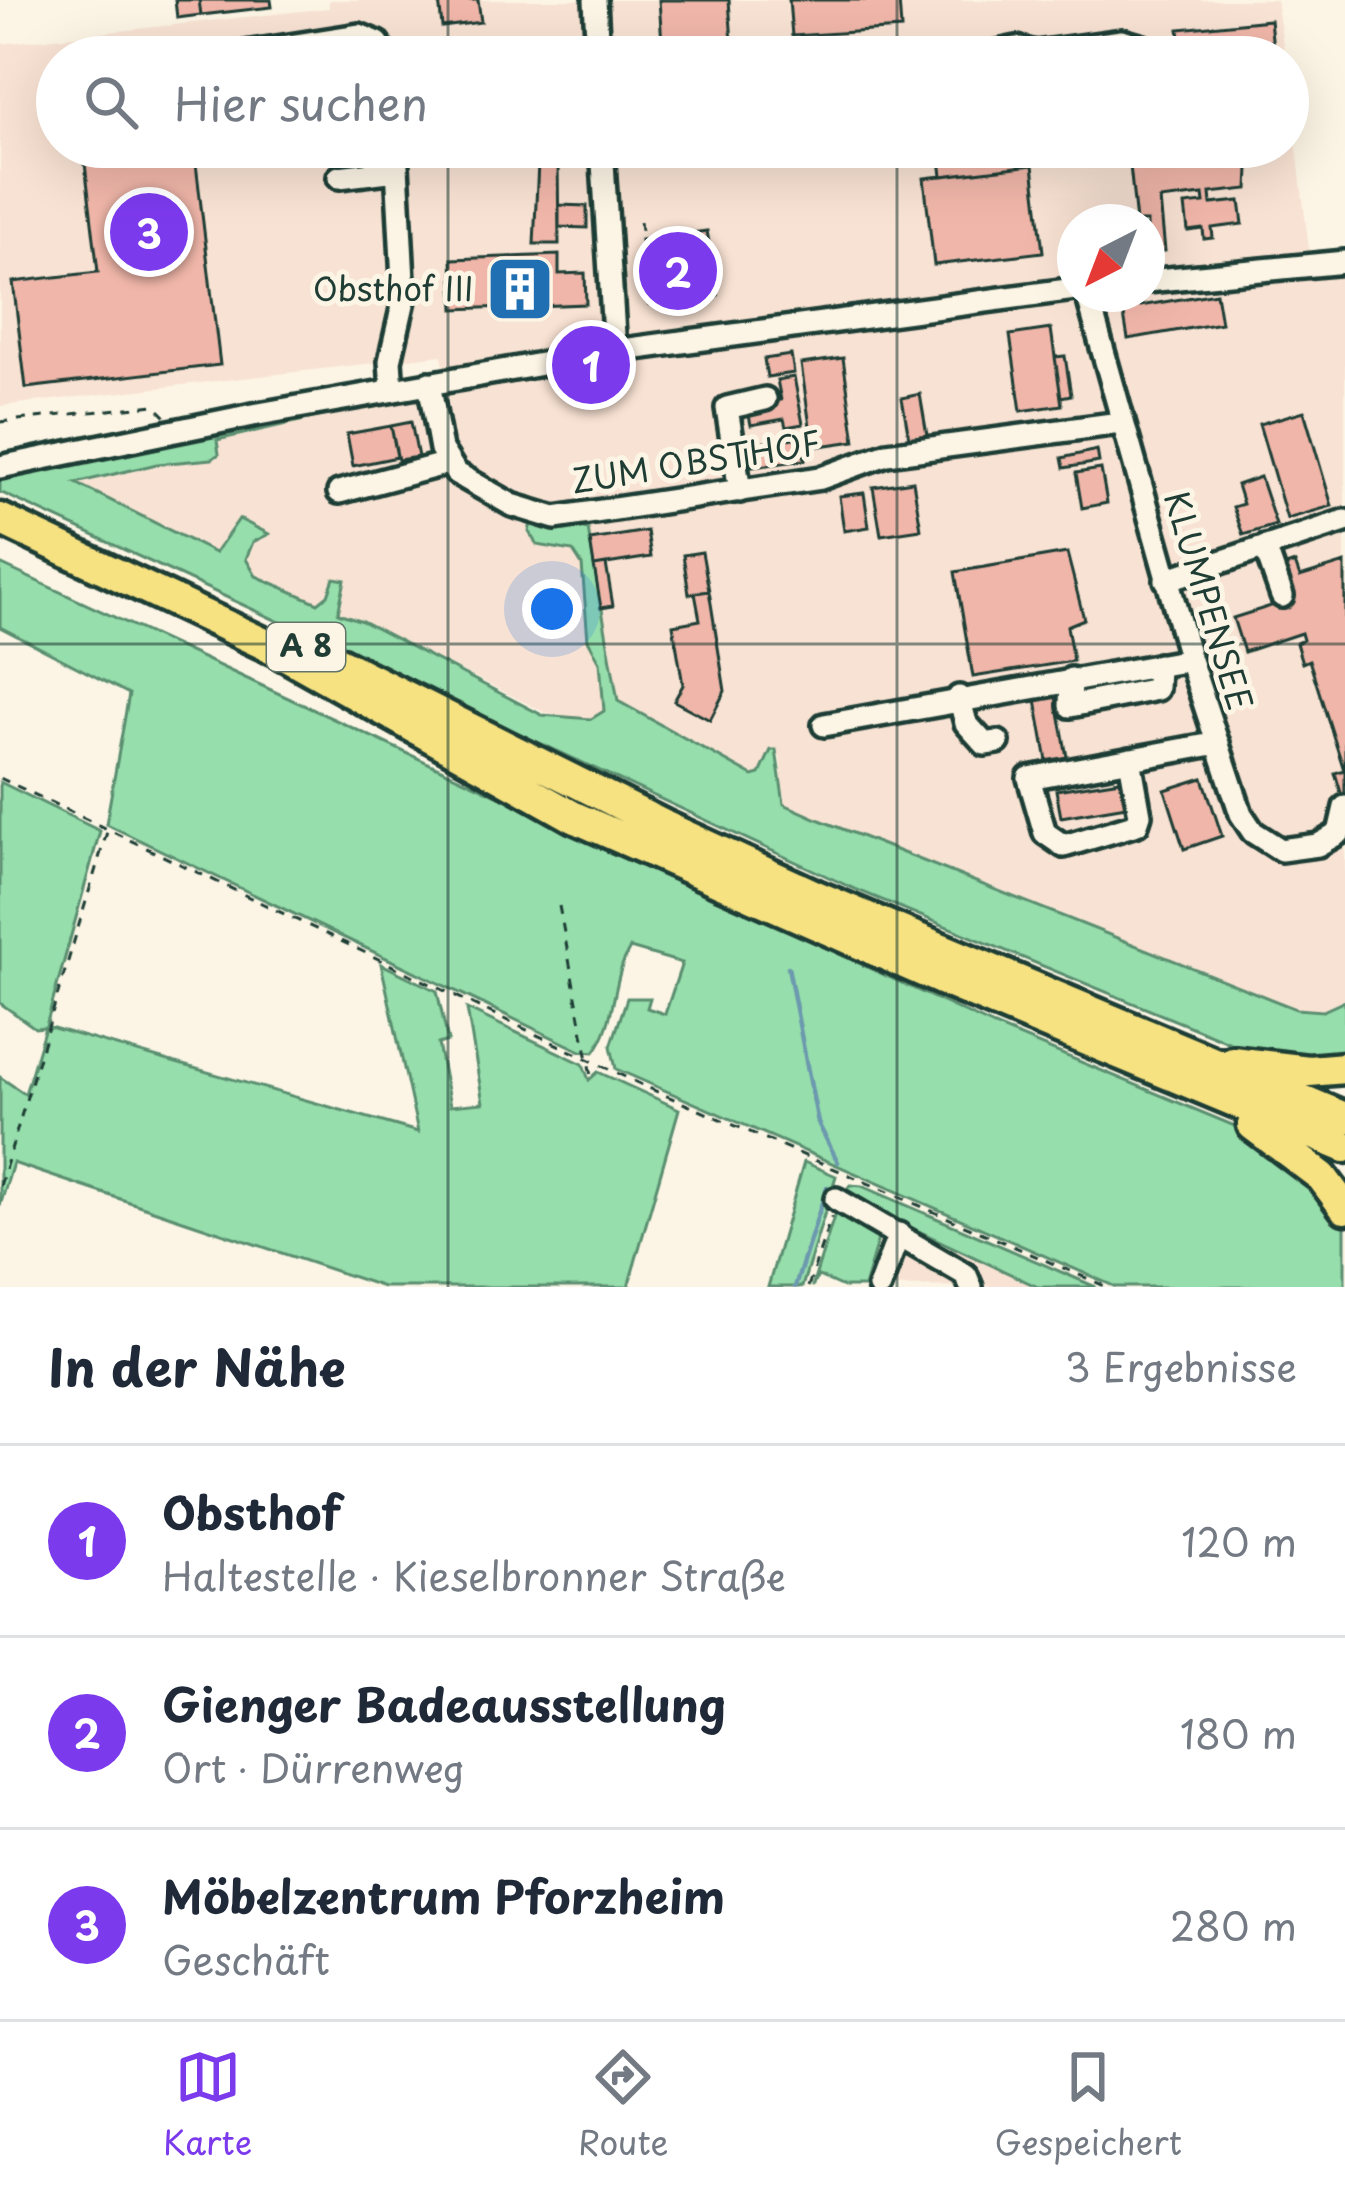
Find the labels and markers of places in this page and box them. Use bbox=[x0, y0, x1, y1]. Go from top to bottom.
pin: 3 bbox=[110, 187, 188, 277]
pin: 2 bbox=[639, 226, 717, 316]
building icon: Obsthof III bbox=[485, 254, 555, 324]
place label: Obsthof III bbox=[313, 262, 474, 312]
pin: 1 bbox=[552, 320, 630, 410]

